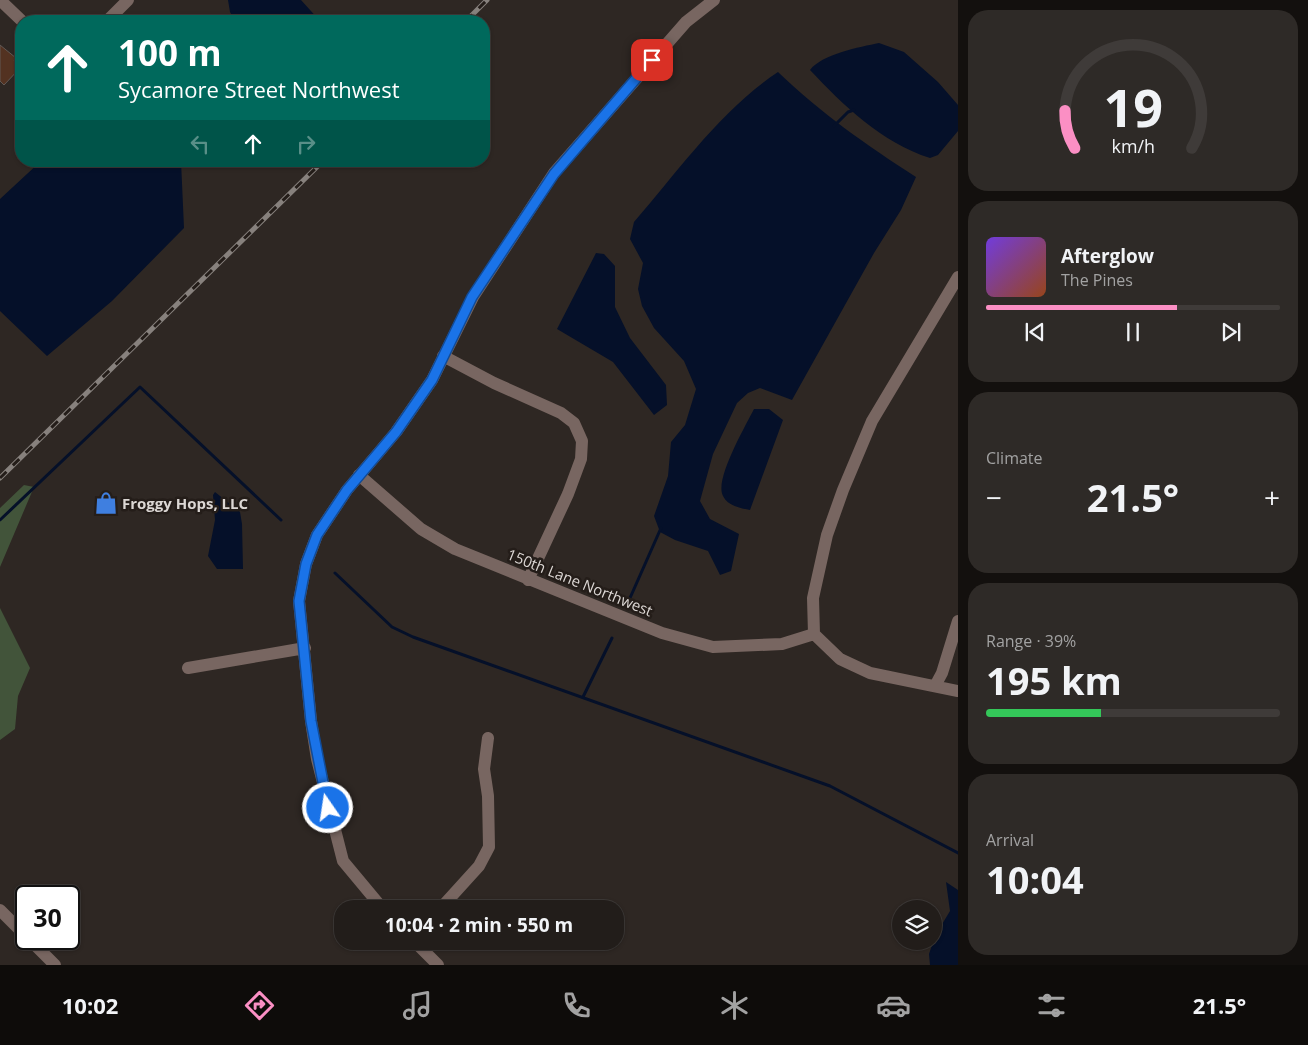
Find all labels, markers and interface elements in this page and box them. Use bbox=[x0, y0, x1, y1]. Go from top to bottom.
text: 100 m bbox=[118, 29, 222, 76]
icon: ahead bbox=[35, 35, 100, 100]
pin bbox=[631, 39, 673, 81]
icon: arrive bbox=[638, 46, 666, 74]
text: 19 bbox=[1103, 71, 1163, 142]
text: Sycamore Street Northwest bbox=[118, 74, 400, 104]
icon: left bbox=[186, 130, 214, 158]
icon: ahead bbox=[239, 130, 267, 158]
icon: right bbox=[292, 130, 320, 158]
text: km/h bbox=[1111, 134, 1155, 158]
text: Afterglow bbox=[1061, 243, 1154, 269]
text: The Pines bbox=[1061, 269, 1133, 291]
icon: previous bbox=[1021, 318, 1049, 346]
icon: pause bbox=[1119, 318, 1147, 346]
icon: next bbox=[1217, 318, 1245, 346]
text: Climate bbox=[986, 447, 1043, 469]
text: 21.5° bbox=[1087, 471, 1179, 523]
text: − bbox=[986, 478, 1002, 516]
text: + bbox=[1264, 478, 1280, 516]
shop icon: Froggy Hops, LLC bbox=[93, 490, 119, 516]
place label: Froggy Hops, LLC bbox=[122, 493, 249, 513]
street label: 150th Lane Northwest bbox=[504, 544, 656, 620]
text: Range · 39% bbox=[986, 630, 1076, 652]
text: 195 km bbox=[986, 654, 1122, 706]
position arrow bbox=[301, 781, 353, 833]
text: Arrival bbox=[986, 829, 1034, 851]
text: 10:04 bbox=[986, 853, 1084, 905]
speed limit sign: 30 bbox=[15, 885, 80, 950]
map controls bbox=[892, 900, 942, 950]
button: layers bbox=[892, 900, 942, 950]
text: 10:04 · 2 min · 550 m bbox=[385, 912, 573, 938]
icon: directions bbox=[242, 988, 277, 1023]
icon: music bbox=[400, 988, 435, 1023]
icon: phone bbox=[559, 988, 594, 1023]
icon: climate bbox=[717, 988, 752, 1023]
icon: car bbox=[876, 988, 911, 1023]
icon: filters bbox=[1034, 988, 1069, 1023]
text: 10:02 bbox=[62, 990, 118, 1020]
text: 21.5° bbox=[1193, 990, 1246, 1020]

